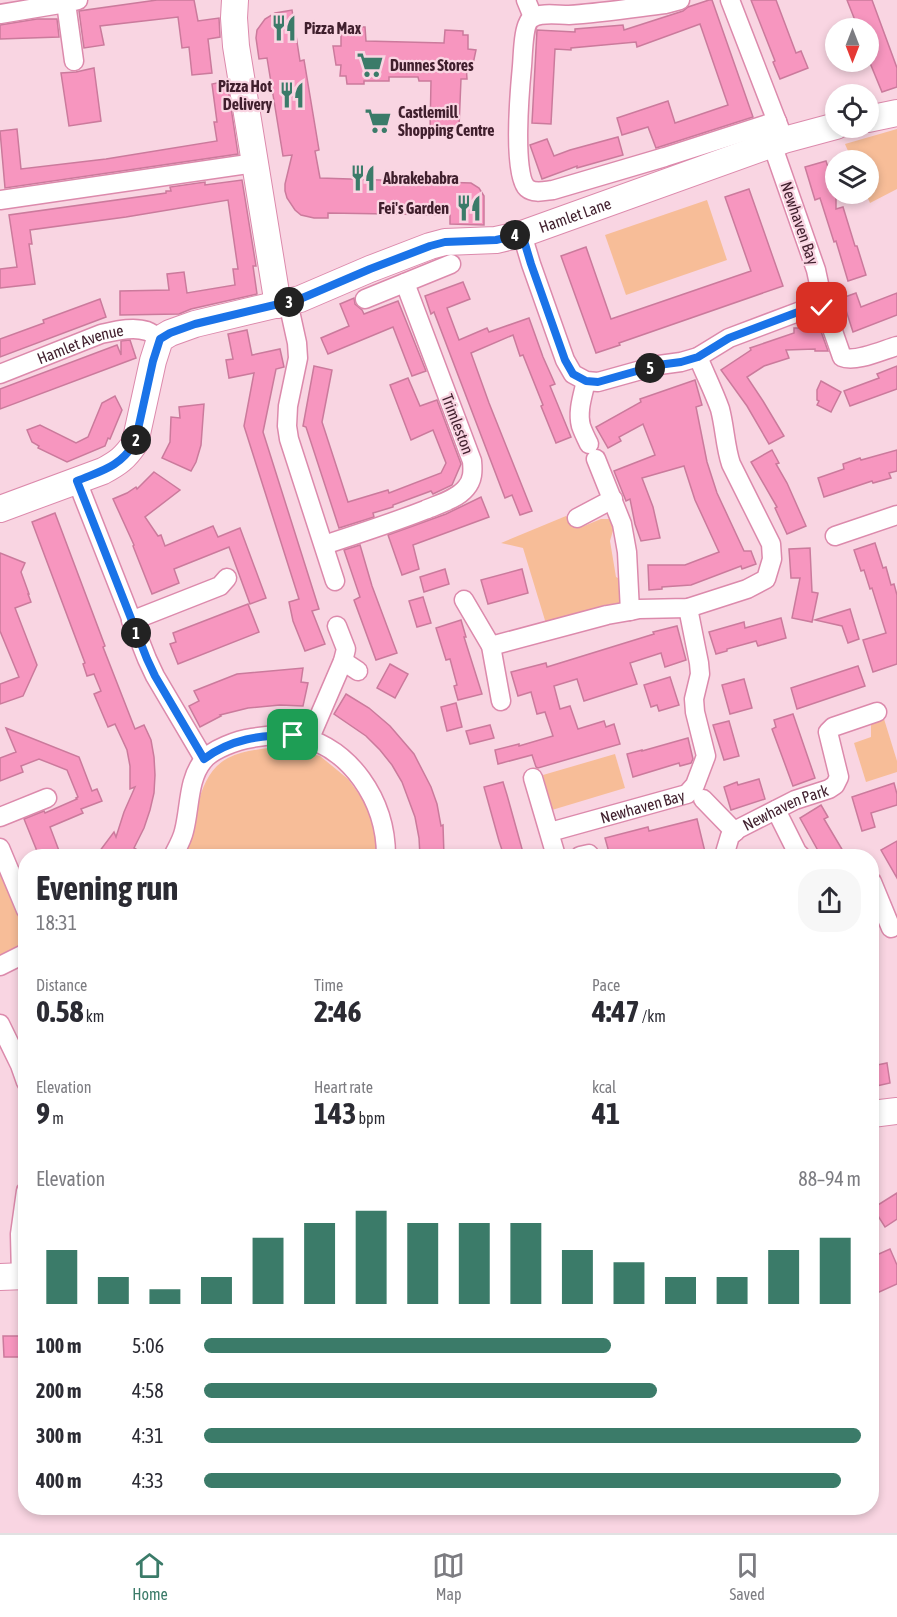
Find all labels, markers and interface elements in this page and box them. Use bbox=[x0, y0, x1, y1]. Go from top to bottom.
restaurant icon: Pizza Max bbox=[269, 13, 299, 43]
north arrow bbox=[825, 18, 879, 72]
map controls bbox=[825, 18, 879, 204]
place label: Pizza Max bbox=[304, 19, 362, 37]
supermarket icon: Dunnes Stores bbox=[355, 50, 385, 80]
place label: Dunnes Stores bbox=[390, 56, 474, 74]
place label: Pizza Hot Delivery bbox=[218, 77, 272, 113]
restaurant icon: Pizza Hot Delivery bbox=[277, 80, 307, 110]
button: locate bbox=[825, 84, 879, 138]
place label: Castlemill Shopping Centre bbox=[398, 103, 495, 139]
supermarket icon: Castlemill Shopping Centre bbox=[363, 106, 393, 136]
button: layers bbox=[825, 150, 879, 204]
restaurant icon: Abrakebabra bbox=[348, 163, 378, 193]
place label: Abrakebabra bbox=[382, 169, 459, 187]
street label: Newhaven Bay bbox=[776, 179, 823, 268]
restaurant icon: Fei's Garden bbox=[454, 193, 484, 223]
street label: Hamlet Lane bbox=[537, 194, 613, 236]
place label: Fei's Garden bbox=[378, 199, 449, 217]
pin: 4 bbox=[500, 220, 530, 250]
text: 4 bbox=[511, 226, 519, 244]
pin bbox=[796, 282, 847, 333]
pin: 3 bbox=[274, 287, 304, 317]
icon: check bbox=[805, 291, 838, 324]
text: 3 bbox=[285, 293, 293, 311]
street label: Hamlet Avenue bbox=[34, 321, 125, 367]
pin: 5 bbox=[635, 353, 665, 383]
text: 5 bbox=[646, 359, 654, 377]
street label: Trimleston bbox=[438, 391, 478, 457]
pin: 2 bbox=[121, 425, 151, 455]
text: 2 bbox=[132, 431, 140, 449]
pin: 1 bbox=[121, 618, 151, 648]
text: 1 bbox=[132, 624, 140, 642]
pin bbox=[267, 709, 318, 760]
icon: arrive bbox=[276, 718, 309, 751]
street label: Newhaven Park bbox=[740, 781, 831, 834]
street label: Newhaven Bay bbox=[598, 786, 687, 827]
text: Evening run bbox=[36, 869, 178, 907]
button: share bbox=[798, 869, 861, 932]
text: 18:31 bbox=[36, 911, 77, 934]
text: Distance bbox=[36, 976, 87, 994]
text: Time bbox=[314, 976, 343, 994]
text: Pace bbox=[592, 976, 620, 994]
text: 0.58 bbox=[36, 994, 84, 1028]
text: 2:46 bbox=[314, 994, 362, 1028]
text: 4:47 bbox=[592, 994, 640, 1028]
text: km bbox=[84, 1007, 104, 1025]
text: /km bbox=[640, 1007, 666, 1025]
text: Elevation bbox=[36, 1078, 91, 1096]
text: Heart rate bbox=[314, 1078, 373, 1096]
text: kcal bbox=[592, 1078, 616, 1096]
text: 9 bbox=[36, 1096, 50, 1130]
text: 143 bbox=[314, 1096, 356, 1130]
text: 41 bbox=[592, 1096, 620, 1130]
text: m bbox=[50, 1109, 64, 1127]
text: bpm bbox=[356, 1109, 385, 1127]
text: Elevation bbox=[36, 1167, 105, 1190]
text: 88–94 m bbox=[798, 1167, 861, 1190]
text: 100 m bbox=[36, 1334, 81, 1357]
text: 5:06 bbox=[132, 1334, 164, 1357]
text: 200 m bbox=[36, 1379, 81, 1402]
text: 4:58 bbox=[132, 1379, 164, 1402]
text: 300 m bbox=[36, 1424, 81, 1447]
text: 4:31 bbox=[132, 1424, 164, 1447]
text: 400 m bbox=[36, 1469, 81, 1492]
text: 4:33 bbox=[132, 1469, 164, 1492]
tab: Home bbox=[132, 1549, 168, 1603]
tab: Map bbox=[432, 1549, 465, 1603]
tab: Saved bbox=[729, 1549, 765, 1603]

